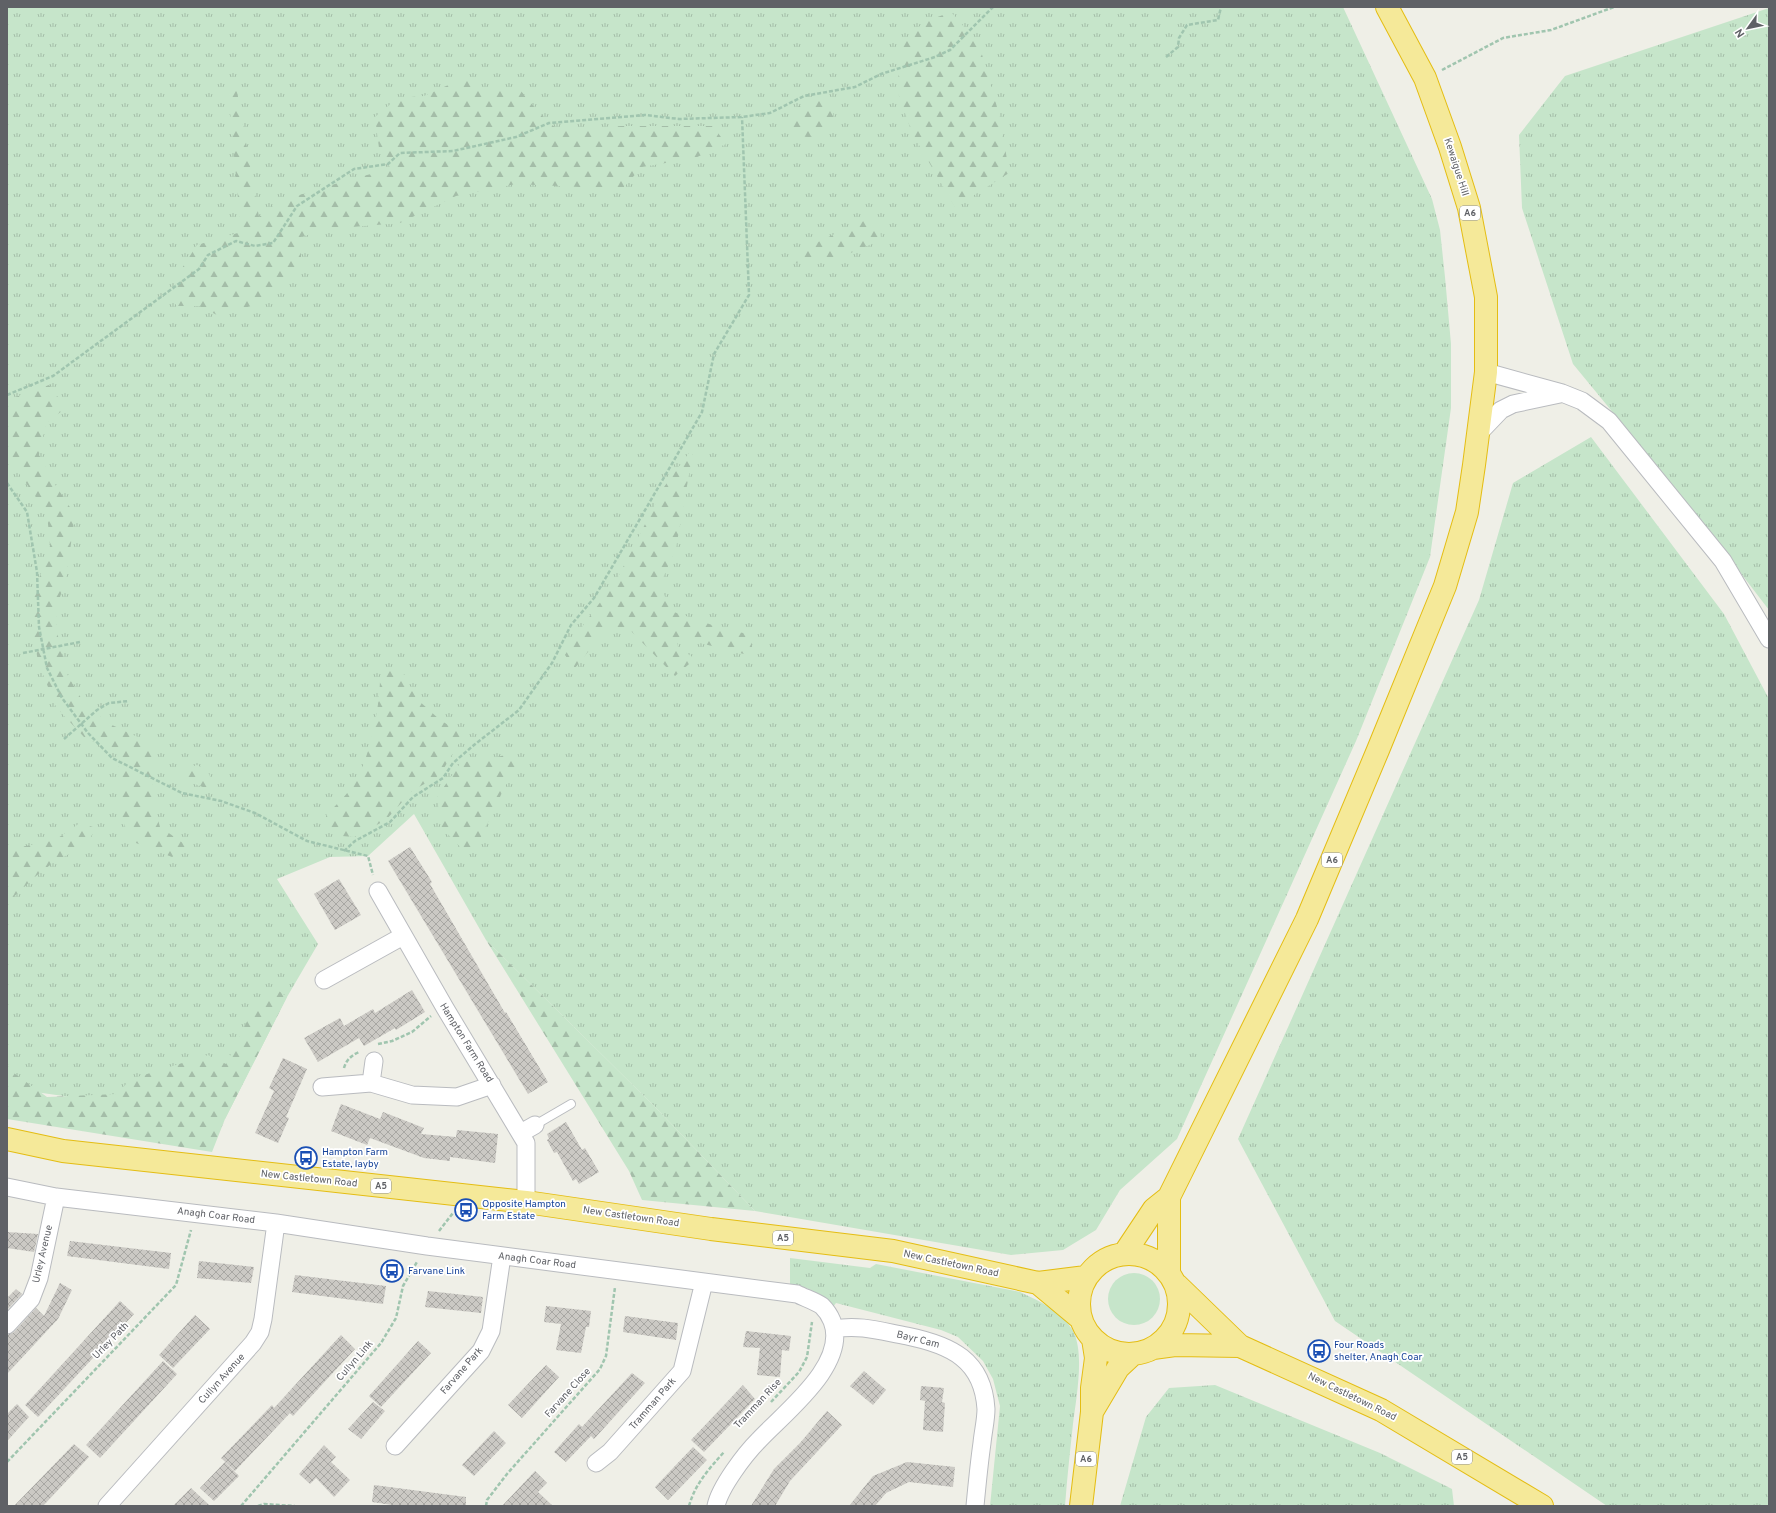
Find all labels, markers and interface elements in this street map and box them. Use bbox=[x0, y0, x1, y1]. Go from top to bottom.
north arrow bbox=[1728, 8, 1768, 48]
text: N bbox=[1732, 26, 1748, 40]
street label: Kewaigue Hill bbox=[1441, 136, 1471, 198]
road number: A6 bbox=[1460, 206, 1480, 220]
road number: A6 bbox=[1322, 853, 1342, 867]
street label: Hampton Farm Road bbox=[436, 1001, 496, 1085]
bus stop icon: Hampton Farm Estate, layby bbox=[293, 1145, 319, 1171]
place label: Hampton Farm Estate, layby bbox=[322, 1146, 388, 1171]
street label: New Castletown Road bbox=[260, 1167, 358, 1191]
road number: A5 bbox=[371, 1179, 391, 1193]
bus stop icon: Opposite Hampton Farm Estate bbox=[453, 1197, 479, 1223]
place label: Opposite Hampton Farm Estate bbox=[482, 1198, 566, 1223]
street label: New Castletown Road bbox=[582, 1204, 680, 1230]
street label: Anagh Coar Road bbox=[176, 1205, 256, 1227]
street label: Urley Avenue bbox=[30, 1224, 56, 1284]
road number: A5 bbox=[773, 1231, 793, 1245]
street label: New Castletown Road bbox=[902, 1248, 1000, 1280]
street label: Anagh Coar Road bbox=[497, 1250, 577, 1272]
bus stop icon: Farvane Link bbox=[379, 1258, 405, 1284]
place label: Farvane Link bbox=[408, 1265, 465, 1278]
street label: Urley Path bbox=[90, 1320, 132, 1362]
street label: Bayr Cam bbox=[895, 1328, 941, 1352]
street label: Cullyn Link bbox=[334, 1338, 376, 1384]
bus stop icon: Four Roads shelter, Anagh Coar bbox=[1306, 1338, 1332, 1364]
place label: Four Roads shelter, Anagh Coar bbox=[1334, 1339, 1423, 1364]
street label: Farvane Park bbox=[438, 1345, 486, 1397]
street label: Cullyn Avenue bbox=[196, 1351, 248, 1407]
street label: Farvane Close bbox=[542, 1365, 594, 1421]
street label: New Castletown Road bbox=[1306, 1370, 1398, 1424]
street label: Tramman Park bbox=[627, 1375, 679, 1433]
street label: Tramman Rise bbox=[732, 1376, 784, 1432]
road number: A5 bbox=[1452, 1450, 1472, 1464]
road number: A6 bbox=[1076, 1452, 1096, 1466]

